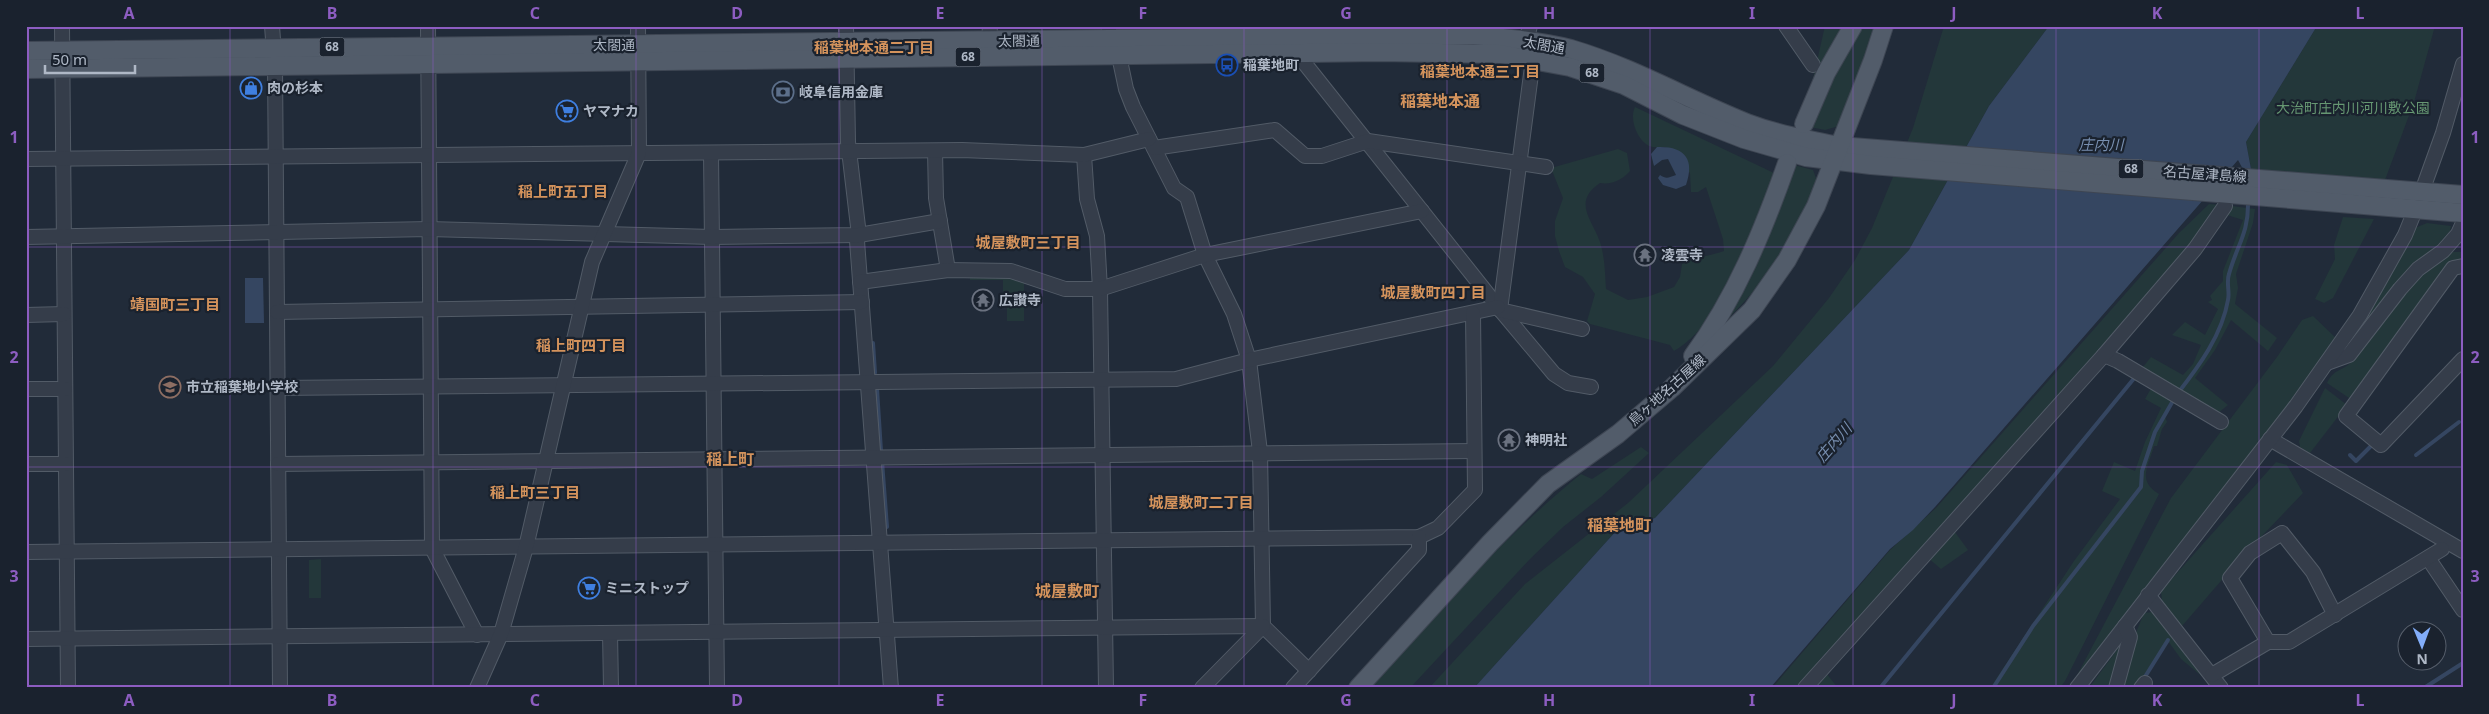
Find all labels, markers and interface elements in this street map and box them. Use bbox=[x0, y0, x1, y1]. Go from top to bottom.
text: A bbox=[123, 2, 135, 24]
text: B bbox=[327, 2, 337, 24]
text: C bbox=[530, 2, 540, 24]
text: D bbox=[731, 2, 743, 24]
text: E bbox=[936, 2, 945, 24]
text: F bbox=[1139, 2, 1147, 24]
text: G bbox=[1340, 2, 1352, 24]
text: H bbox=[1543, 2, 1555, 24]
text: I bbox=[1749, 2, 1755, 24]
text: J bbox=[1949, 2, 1957, 24]
text: K bbox=[2152, 2, 2163, 24]
text: L bbox=[2356, 2, 2365, 24]
street label: 太閤通 bbox=[998, 31, 1040, 50]
street label: 太閤通 bbox=[1522, 32, 1566, 58]
street label: 太閤通 bbox=[593, 35, 635, 54]
district label: 稲葉地本通二丁目 bbox=[814, 37, 934, 57]
road number: 68 bbox=[320, 38, 344, 56]
scale bar bbox=[45, 42, 135, 74]
road number: 68 bbox=[956, 48, 980, 66]
text: 50 m bbox=[52, 49, 87, 69]
bus stop icon: 稲葉地町 bbox=[1215, 53, 1239, 77]
place label: 稲葉地町 bbox=[1243, 55, 1299, 74]
district label: 稲葉地本通三丁目 bbox=[1420, 61, 1540, 81]
road number: 68 bbox=[1580, 64, 1604, 82]
shop icon: 肉の杉本 bbox=[239, 76, 263, 100]
place label: 肉の杉本 bbox=[267, 78, 323, 97]
bank icon: 岐阜信用金庫 bbox=[771, 80, 795, 104]
place label: 岐阜信用金庫 bbox=[799, 82, 883, 101]
district label: 稲葉地本通 bbox=[1400, 90, 1480, 112]
park label: 大治町庄内川河川敷公園 bbox=[2276, 98, 2430, 117]
supermarket icon: ヤマナカ bbox=[555, 99, 579, 123]
place label: ヤマナカ bbox=[583, 101, 639, 120]
text: 1 bbox=[9, 126, 19, 148]
text: 1 bbox=[2470, 126, 2480, 148]
water label: 庄内川 bbox=[2078, 134, 2125, 154]
road number: 68 bbox=[2118, 160, 2144, 178]
street label: 名古屋津島線 bbox=[2162, 161, 2248, 186]
district label: 稲上町五丁目 bbox=[518, 181, 608, 201]
district label: 城屋敷町三丁目 bbox=[975, 232, 1081, 252]
temple icon: 凌雲寺 bbox=[1633, 243, 1657, 267]
place label: 凌雲寺 bbox=[1661, 245, 1703, 264]
district label: 城屋敷町四丁目 bbox=[1380, 282, 1486, 302]
temple icon: 広讃寺 bbox=[971, 288, 995, 312]
place label: 広讃寺 bbox=[999, 290, 1041, 309]
district label: 靖国町三丁目 bbox=[130, 294, 220, 314]
district label: 稲上町四丁目 bbox=[536, 335, 626, 355]
text: 2 bbox=[9, 346, 19, 368]
text: 2 bbox=[2470, 346, 2480, 368]
street label: 鳥ヶ地名古屋線 bbox=[1624, 350, 1709, 429]
school or university icon: 市立稲葉地小学校 bbox=[158, 375, 182, 399]
place label: 市立稲葉地小学校 bbox=[186, 377, 298, 396]
water label: 庄内川 bbox=[1811, 417, 1857, 466]
temple icon: 神明社 bbox=[1497, 428, 1521, 452]
place label: 神明社 bbox=[1525, 430, 1567, 449]
district label: 稲上町 bbox=[706, 448, 754, 470]
district label: 稲上町三丁目 bbox=[490, 482, 580, 502]
district label: 城屋敷町二丁目 bbox=[1148, 492, 1254, 512]
district label: 稲葉地町 bbox=[1587, 514, 1651, 536]
text: 3 bbox=[9, 565, 19, 587]
text: 3 bbox=[2470, 565, 2480, 587]
supermarket icon: ミニストップ bbox=[577, 576, 601, 600]
place label: ミニストップ bbox=[605, 578, 689, 597]
district label: 城屋敷町 bbox=[1035, 580, 1099, 602]
north arrow bbox=[2396, 622, 2446, 672]
text: N bbox=[2416, 650, 2428, 669]
text: A bbox=[123, 689, 135, 711]
text: B bbox=[327, 689, 337, 711]
text: C bbox=[530, 689, 540, 711]
text: D bbox=[731, 689, 743, 711]
text: E bbox=[936, 689, 945, 711]
text: F bbox=[1139, 689, 1147, 711]
text: G bbox=[1340, 689, 1352, 711]
text: H bbox=[1543, 689, 1555, 711]
text: I bbox=[1749, 689, 1755, 711]
text: J bbox=[1949, 689, 1957, 711]
text: K bbox=[2152, 689, 2163, 711]
text: L bbox=[2356, 689, 2365, 711]

